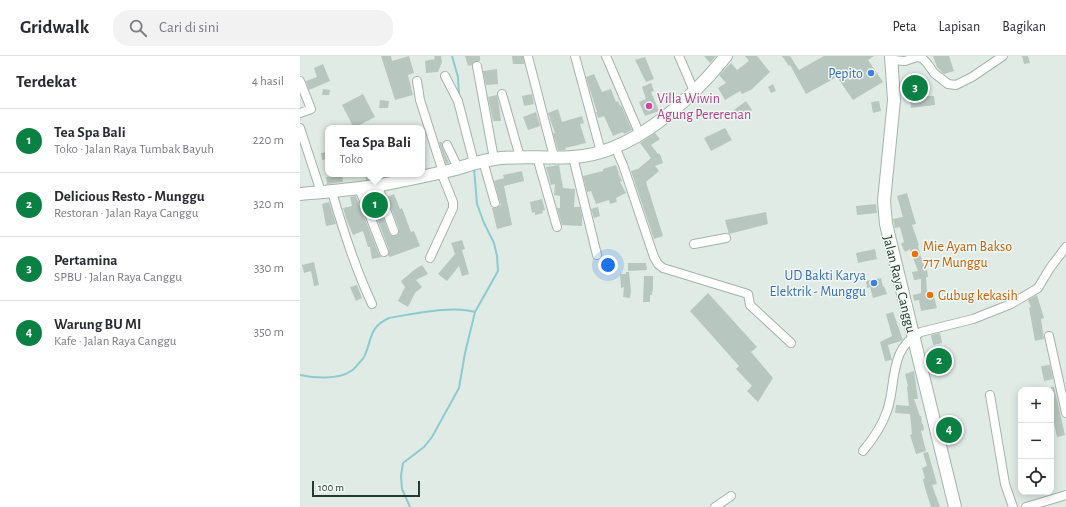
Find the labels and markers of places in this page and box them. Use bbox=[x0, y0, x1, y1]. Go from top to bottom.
place label: Pepito bbox=[828, 67, 863, 81]
marker: Pepito bbox=[866, 68, 876, 78]
pin: 3 bbox=[902, 73, 928, 103]
place label: Villa Wiwin Agung Pererenan bbox=[657, 92, 751, 122]
marker: Villa Wiwin Agung Pererenan bbox=[644, 101, 654, 111]
pin: 1 bbox=[362, 190, 388, 220]
place label: Mie Ayam Bakso 717 Munggu bbox=[923, 240, 1012, 270]
marker: Mie Ayam Bakso 717 Munggu bbox=[910, 249, 920, 259]
place label: UD Bakti Karya Elektrik - Munggu bbox=[770, 269, 867, 299]
marker: UD Bakti Karya Elektrik - Munggu bbox=[869, 278, 879, 288]
place label: Gubug kekasih bbox=[938, 289, 1018, 303]
marker: Gubug kekasih bbox=[925, 290, 935, 300]
pin: 2 bbox=[926, 346, 952, 376]
pin: 4 bbox=[936, 415, 962, 445]

